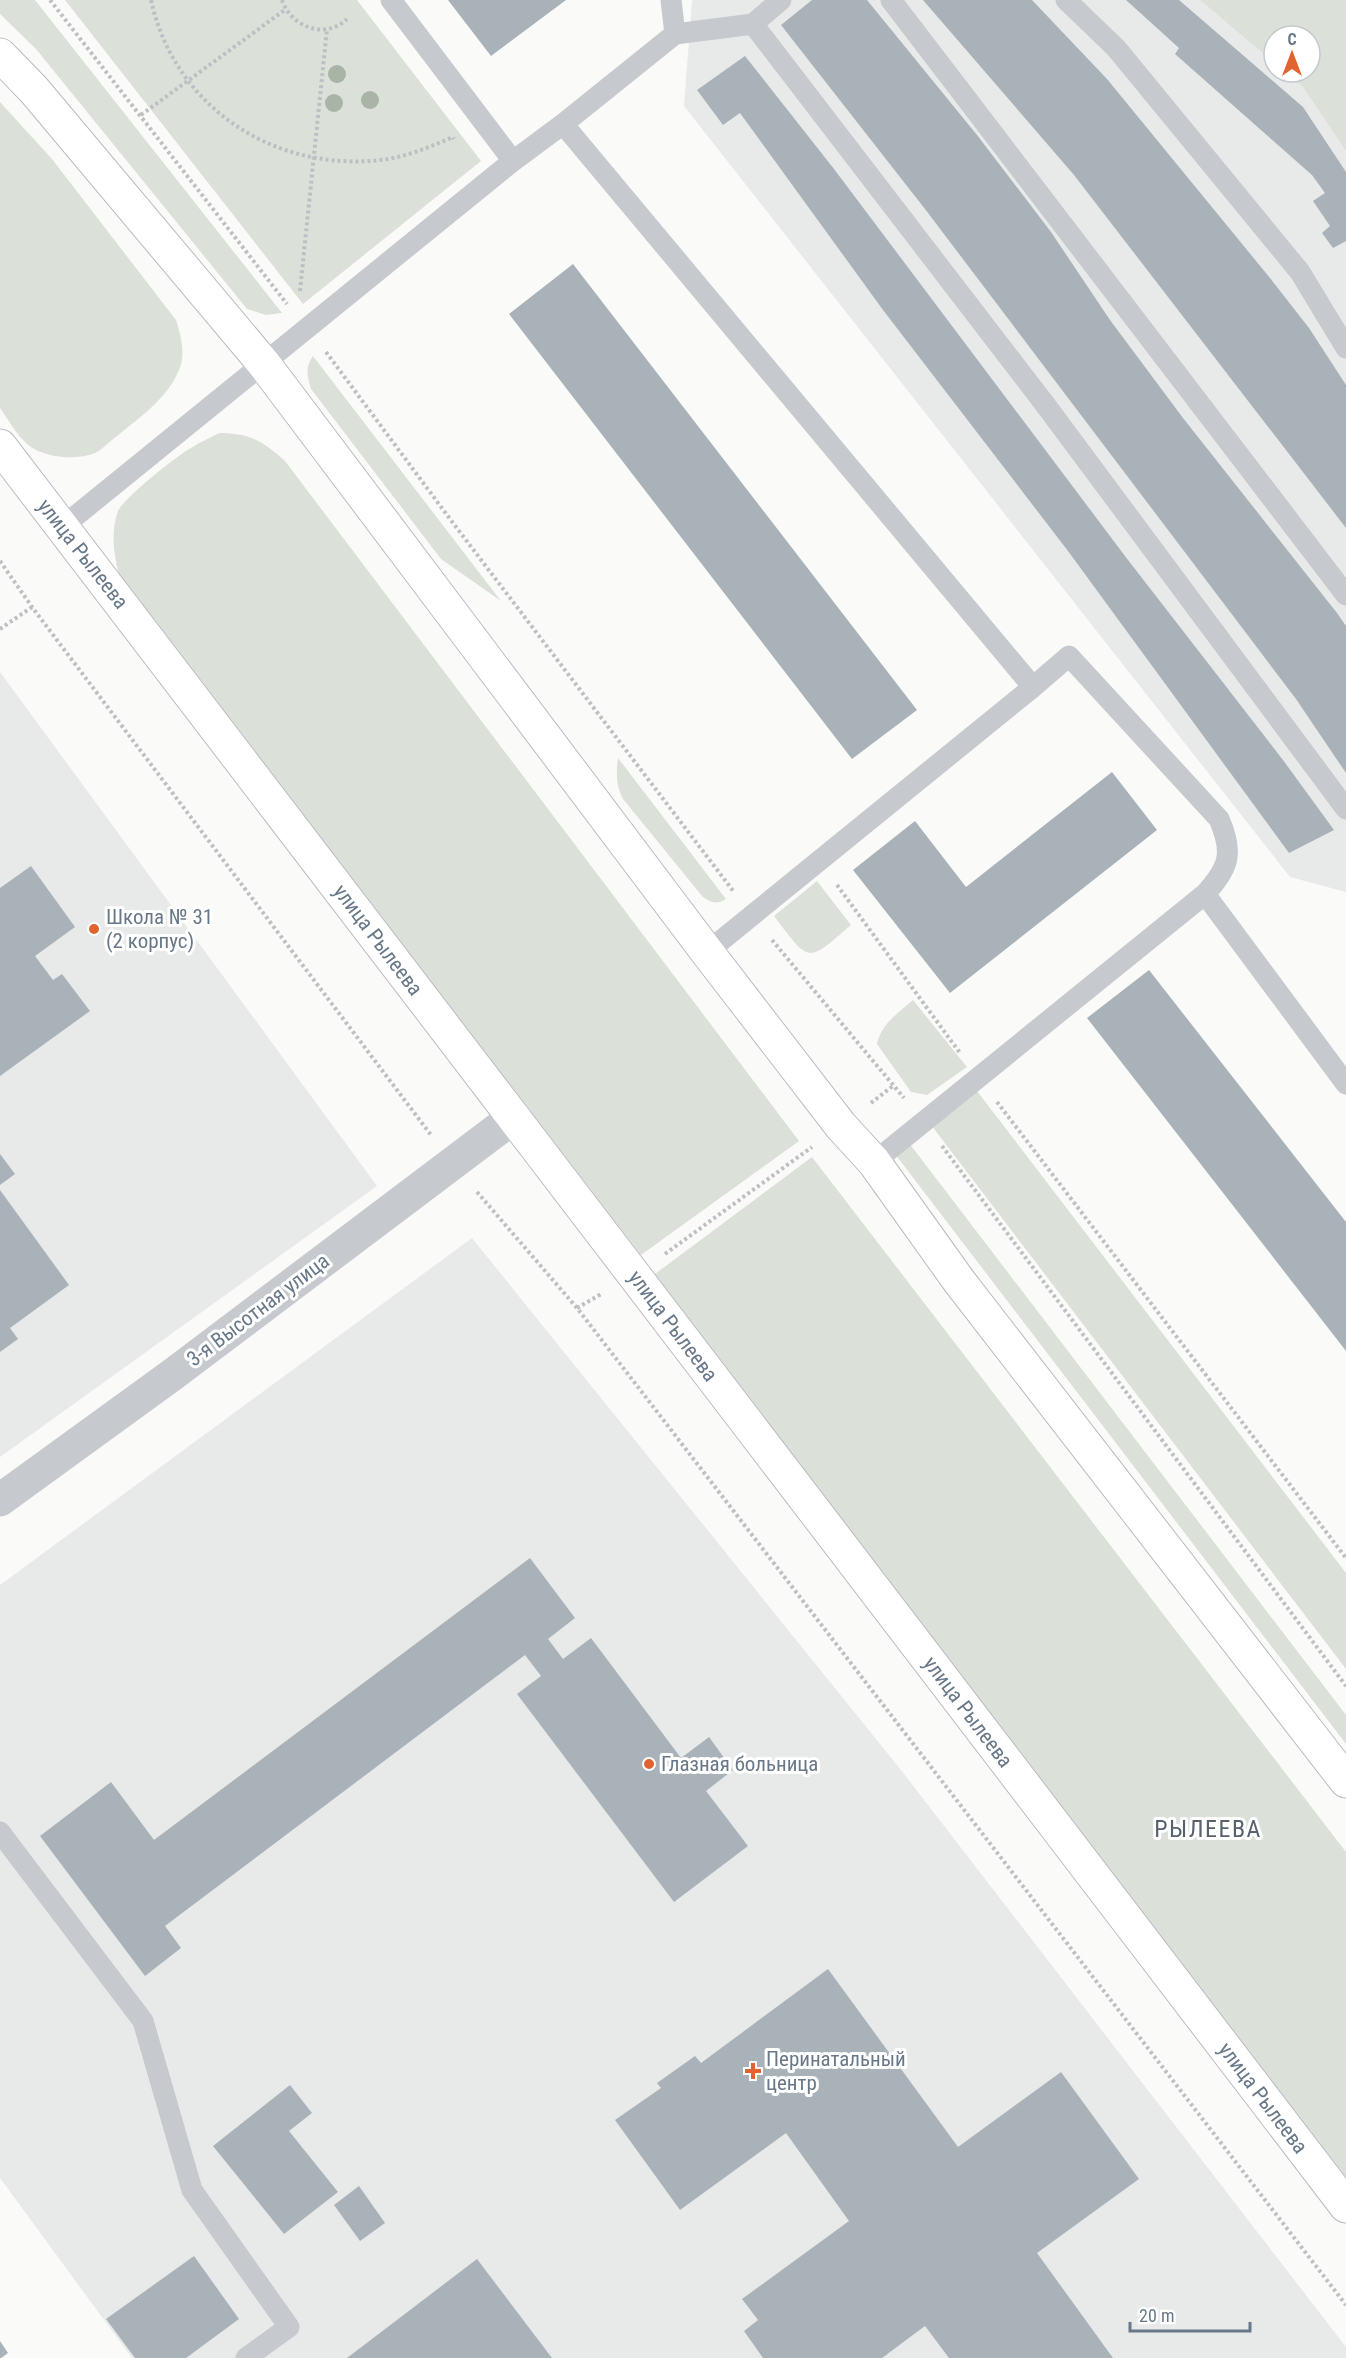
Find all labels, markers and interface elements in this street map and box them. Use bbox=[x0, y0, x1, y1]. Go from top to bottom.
north arrow bbox=[1262, 24, 1322, 84]
text: С bbox=[1287, 30, 1297, 49]
street label: улица Рылеева bbox=[33, 494, 133, 614]
street label: улица Рылеева bbox=[329, 880, 427, 1000]
place label: Школа № 31 (2 корпус) bbox=[106, 905, 213, 953]
marker: Школа № 31 (2 корпус) bbox=[87, 922, 101, 936]
street label: 3-я Высотная улица bbox=[182, 1249, 334, 1371]
street label: улица Рылеева bbox=[624, 1266, 722, 1386]
street label: улица Рылеева bbox=[919, 1652, 1017, 1772]
place label: Глазная больница bbox=[661, 1752, 818, 1776]
marker: Глазная больница bbox=[642, 1757, 656, 1771]
district label: РЫЛЕЕВА bbox=[1154, 1815, 1262, 1843]
street label: улица Рылеева bbox=[1214, 2038, 1312, 2158]
place label: Перинатальный центр bbox=[766, 2047, 906, 2095]
marker: Перинатальный центр bbox=[744, 2062, 762, 2080]
scale bar bbox=[1130, 2295, 1250, 2333]
text: 20 m bbox=[1139, 2305, 1174, 2326]

